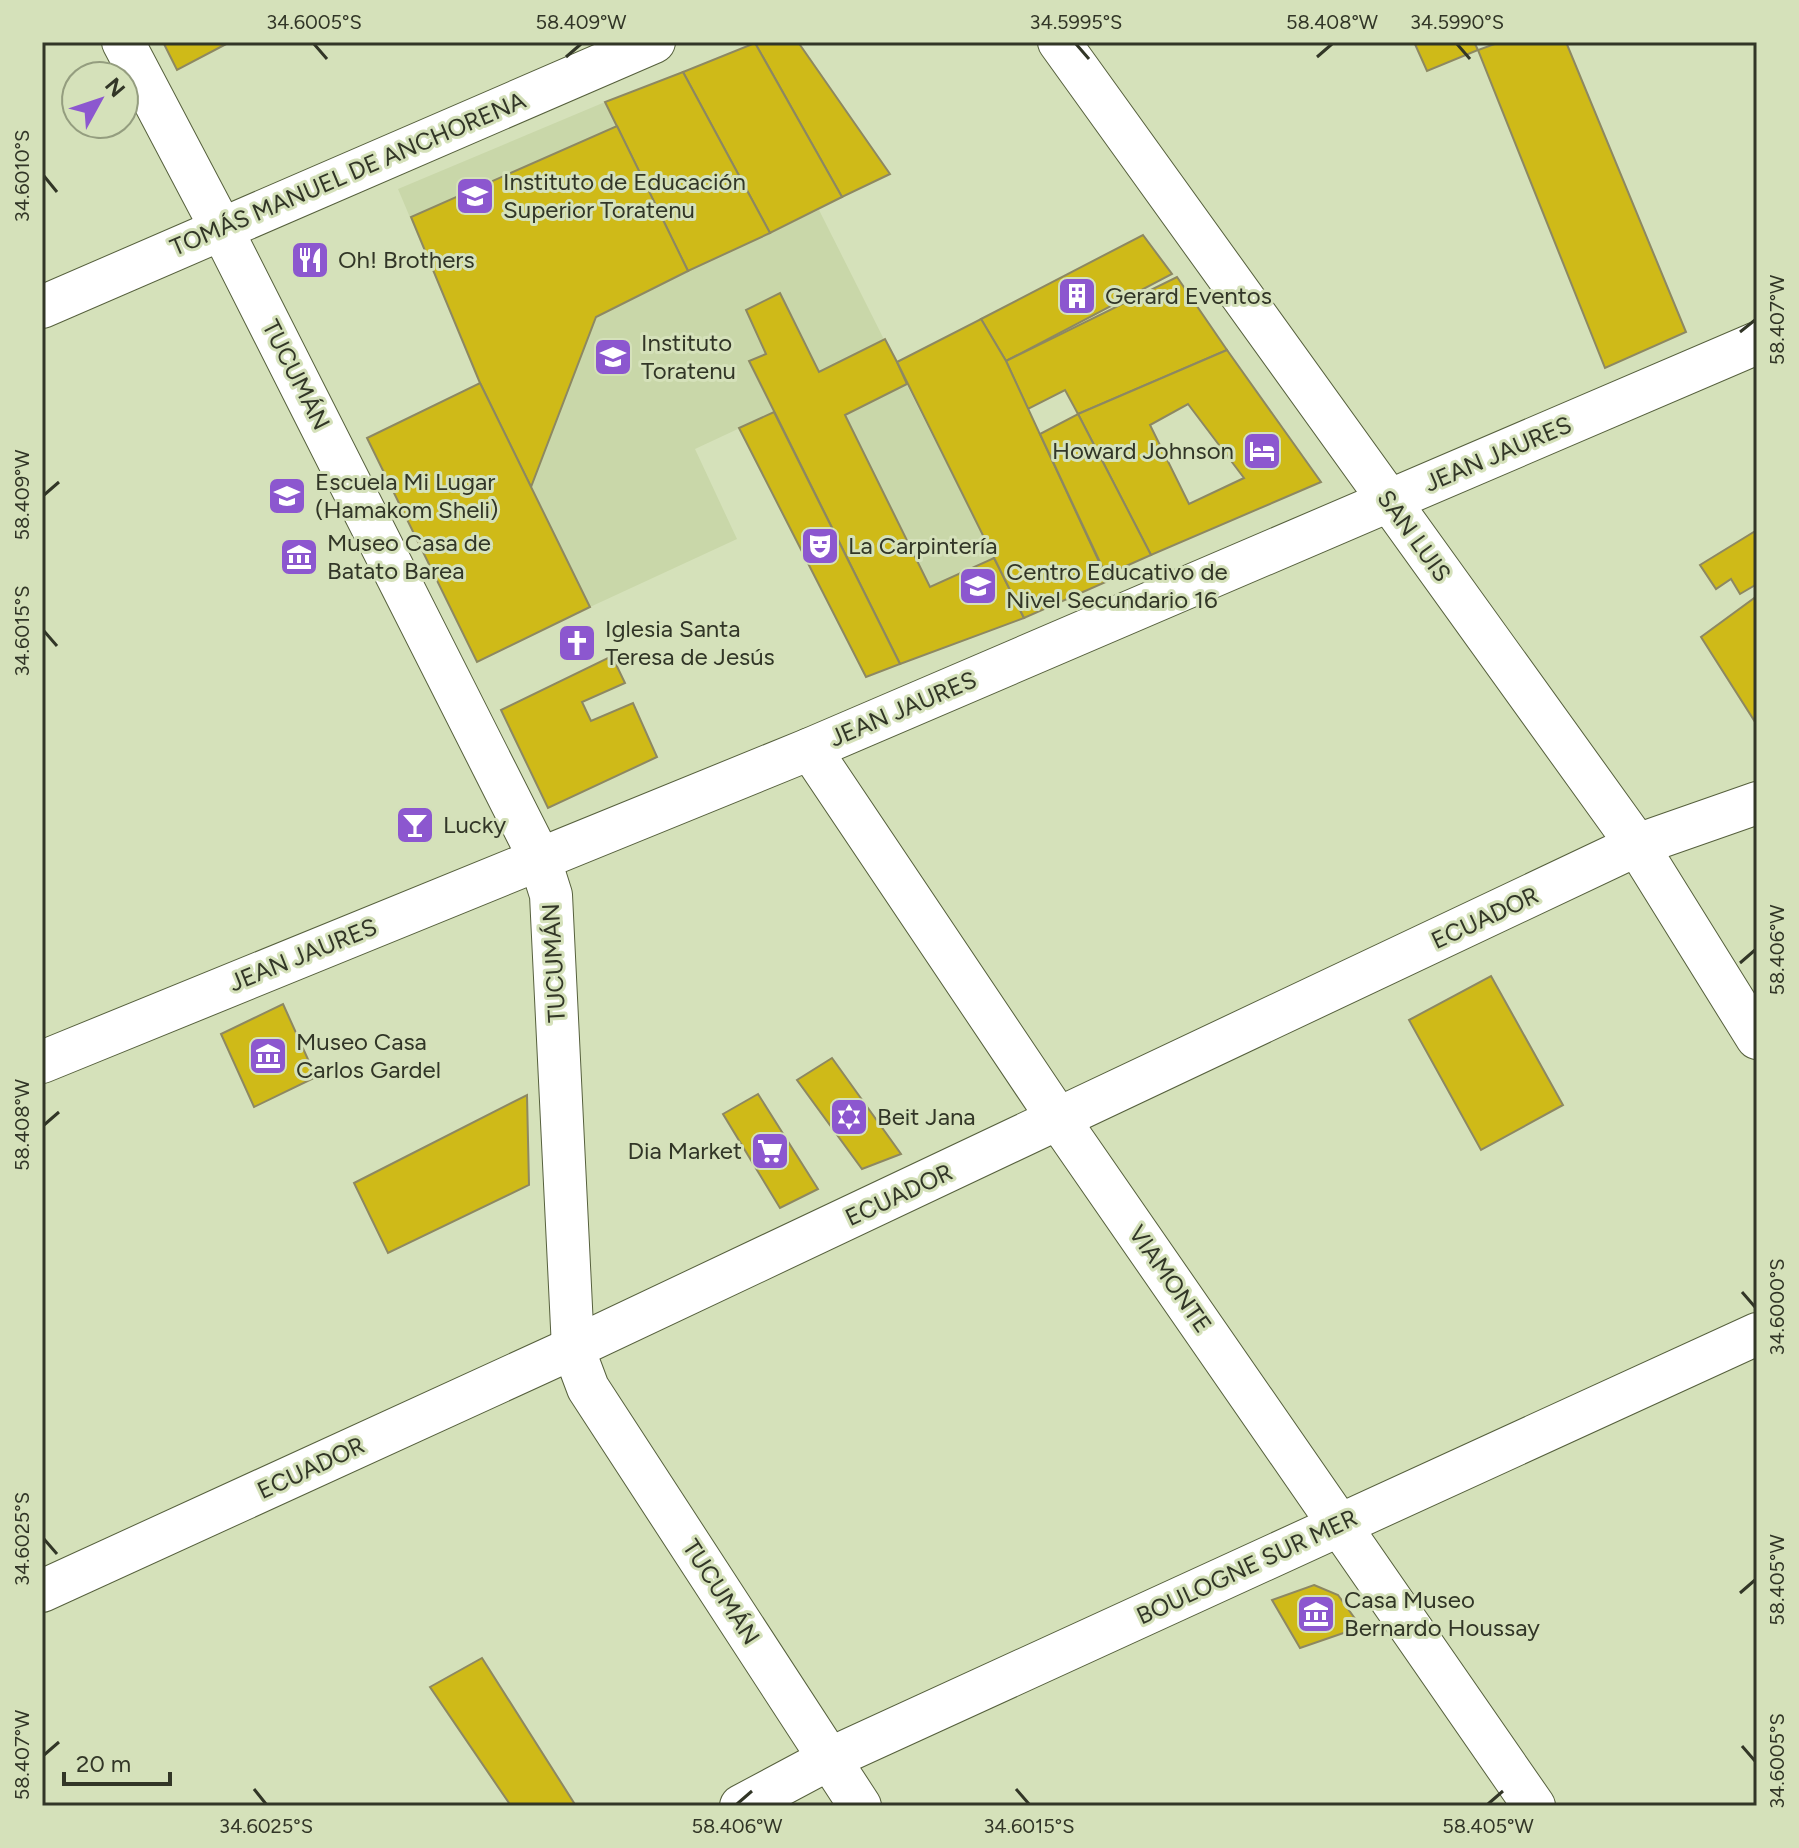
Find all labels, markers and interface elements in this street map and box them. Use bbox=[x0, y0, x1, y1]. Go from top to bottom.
text: 34.6005°S bbox=[266, 10, 362, 34]
text: 58.409°W bbox=[535, 10, 627, 34]
text: 34.5995°S bbox=[1030, 10, 1122, 34]
text: 58.408°W bbox=[1286, 10, 1378, 34]
text: 34.5990°S bbox=[1410, 10, 1504, 34]
north arrow bbox=[60, 60, 140, 140]
text: N bbox=[99, 72, 131, 103]
street label: TOMÁS MANUEL DE ANCHORENA bbox=[166, 85, 531, 262]
text: 34.6010°S bbox=[10, 130, 34, 222]
place label: Instituto de Educación Superior Toratenu bbox=[503, 167, 746, 224]
school or university icon: Instituto de Educación Superior Toratenu bbox=[454, 175, 496, 217]
restaurant icon: Oh! Brothers bbox=[289, 239, 331, 281]
place label: Oh! Brothers bbox=[338, 245, 475, 274]
building icon: Gerard Eventos bbox=[1056, 275, 1098, 317]
text: 58.407°W bbox=[1765, 275, 1789, 365]
place label: Gerard Eventos bbox=[1105, 281, 1272, 310]
street label: TUCUMÁN bbox=[256, 315, 337, 435]
place label: Instituto Toratenu bbox=[641, 328, 736, 385]
school or university icon: Instituto Toratenu bbox=[592, 336, 634, 378]
street label: JEAN JAURES bbox=[1420, 410, 1576, 498]
hotel icon: Howard Johnson bbox=[1241, 430, 1283, 472]
place label: Howard Johnson bbox=[1052, 436, 1234, 465]
text: 58.409°W bbox=[10, 449, 34, 541]
place label: Escuela Mi Lugar (Hamakom Sheli) bbox=[315, 467, 499, 524]
school or university icon: Escuela Mi Lugar (Hamakom Sheli) bbox=[266, 475, 308, 517]
street label: SAN LUIS bbox=[1371, 484, 1457, 587]
theatre icon: La Carpintería bbox=[799, 525, 841, 567]
place label: Museo Casa de Batato Barea bbox=[327, 528, 491, 585]
place label: La Carpintería bbox=[848, 531, 997, 560]
museum icon: Museo Casa de Batato Barea bbox=[278, 536, 320, 578]
place label: Centro Educativo de Nivel Secundario 16 bbox=[1006, 557, 1228, 614]
school or university icon: Centro Educativo de Nivel Secundario 16 bbox=[957, 565, 999, 607]
text: 34.6015°S bbox=[10, 585, 34, 677]
place label: Iglesia Santa Teresa de Jesús bbox=[605, 614, 775, 671]
church icon: Iglesia Santa Teresa de Jesús bbox=[556, 622, 598, 664]
street label: JEAN JAURES bbox=[825, 665, 981, 753]
bar icon: Lucky bbox=[394, 804, 436, 846]
place label: Lucky bbox=[443, 810, 506, 839]
street label: ECUADOR bbox=[1427, 880, 1543, 955]
street label: TUCUMÁN bbox=[536, 903, 571, 1024]
text: 58.406°W bbox=[1765, 904, 1789, 996]
street label: JEAN JAURES bbox=[225, 912, 381, 997]
place label: Museo Casa Carlos Gardel bbox=[296, 1027, 441, 1084]
museum icon: Museo Casa Carlos Gardel bbox=[247, 1035, 289, 1077]
text: 58.408°W bbox=[10, 1079, 34, 1171]
synagogue icon: Beit Jana bbox=[828, 1096, 870, 1138]
place label: Beit Jana bbox=[877, 1102, 976, 1131]
supermarket icon: Dia Market bbox=[749, 1130, 791, 1172]
place label: Dia Market bbox=[628, 1136, 742, 1165]
street label: ECUADOR bbox=[841, 1157, 957, 1232]
street label: VIAMONTE bbox=[1123, 1219, 1218, 1338]
text: 34.6000°S bbox=[1765, 1259, 1789, 1355]
street label: ECUADOR bbox=[253, 1430, 369, 1505]
text: 34.6025°S bbox=[10, 1492, 34, 1586]
street label: BOULOGNE SUR MER bbox=[1132, 1503, 1362, 1630]
street label: TUCUMÁN bbox=[677, 1534, 766, 1650]
text: 58.405°W bbox=[1765, 1534, 1789, 1626]
place label: Casa Museo Bernardo Houssay bbox=[1344, 1585, 1540, 1642]
museum icon: Casa Museo Bernardo Houssay bbox=[1295, 1593, 1337, 1635]
text: 58.407°W bbox=[10, 1710, 34, 1800]
text: 34.6005°S bbox=[1765, 1713, 1789, 1809]
scale bar bbox=[64, 1736, 170, 1786]
text: 20 m bbox=[76, 1749, 131, 1778]
text: 34.6025°S bbox=[219, 1814, 313, 1838]
text: 58.406°W bbox=[691, 1814, 783, 1838]
text: 34.6015°S bbox=[983, 1814, 1075, 1838]
text: 58.405°W bbox=[1442, 1814, 1534, 1838]

